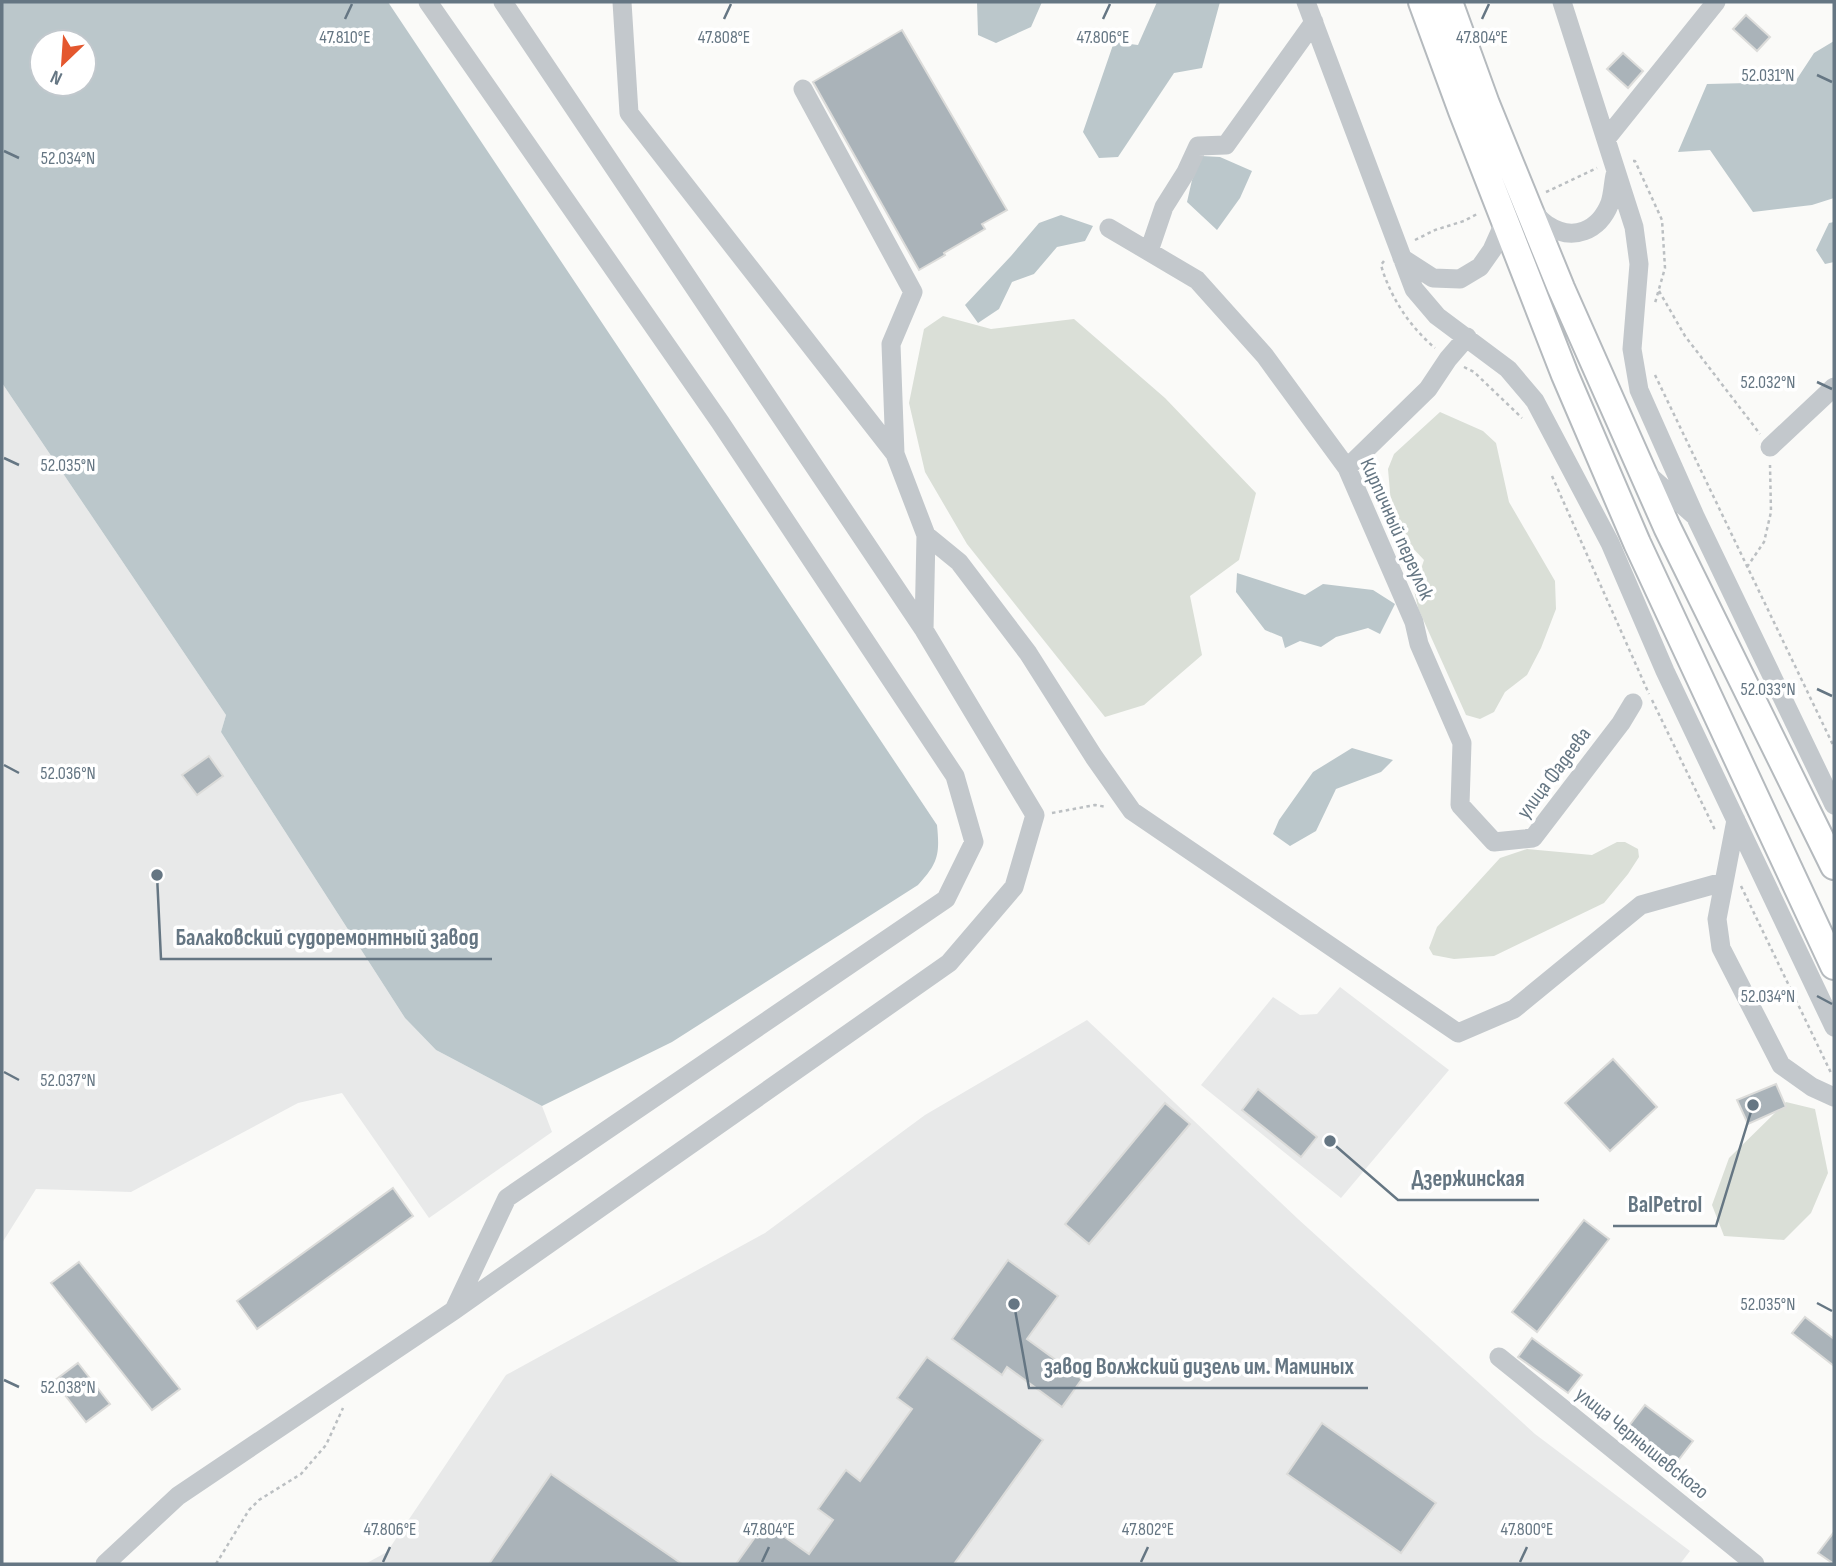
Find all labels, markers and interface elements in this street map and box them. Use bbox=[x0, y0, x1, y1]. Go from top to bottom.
text: 47.810°E bbox=[319, 27, 371, 48]
text: 47.808°E bbox=[698, 27, 750, 48]
text: 47.806°E bbox=[1077, 27, 1129, 48]
text: 47.804°E bbox=[1456, 27, 1508, 48]
north arrow bbox=[28, 28, 98, 98]
text: N bbox=[47, 64, 66, 90]
text: 52.031°N bbox=[1741, 65, 1795, 86]
text: 52.034°N bbox=[41, 148, 95, 169]
text: 52.032°N bbox=[1740, 372, 1796, 393]
street label: Кирпичный переулок bbox=[1355, 454, 1439, 604]
text: 52.035°N bbox=[41, 455, 95, 476]
text: 52.033°N bbox=[1740, 679, 1796, 700]
street label: улица Фадеева bbox=[1512, 722, 1596, 824]
text: 52.036°N bbox=[40, 763, 96, 784]
callout: Балаковский судоремонтный завод bbox=[161, 915, 492, 959]
text: Балаковский судоремонтный завод bbox=[175, 924, 479, 952]
text: 52.034°N bbox=[1741, 986, 1795, 1007]
text: 52.037°N bbox=[40, 1070, 96, 1091]
callout: Дзержинская bbox=[1398, 1156, 1539, 1200]
text: Дзержинская bbox=[1411, 1165, 1525, 1193]
callout: BalPetrol bbox=[1613, 1182, 1716, 1226]
text: BalPetrol bbox=[1628, 1191, 1702, 1219]
text: 52.035°N bbox=[1741, 1294, 1795, 1315]
callout: завод Волжский дизель им. Маминых bbox=[1029, 1344, 1368, 1388]
text: завод Волжский дизель им. Маминых bbox=[1044, 1353, 1354, 1381]
text: 52.038°N bbox=[40, 1377, 96, 1398]
street label: улица Чернышевского bbox=[1570, 1382, 1714, 1504]
text: 47.806°E bbox=[364, 1519, 416, 1540]
text: 47.804°E bbox=[743, 1519, 795, 1540]
text: 47.802°E bbox=[1122, 1519, 1174, 1540]
text: 47.800°E bbox=[1500, 1519, 1554, 1540]

